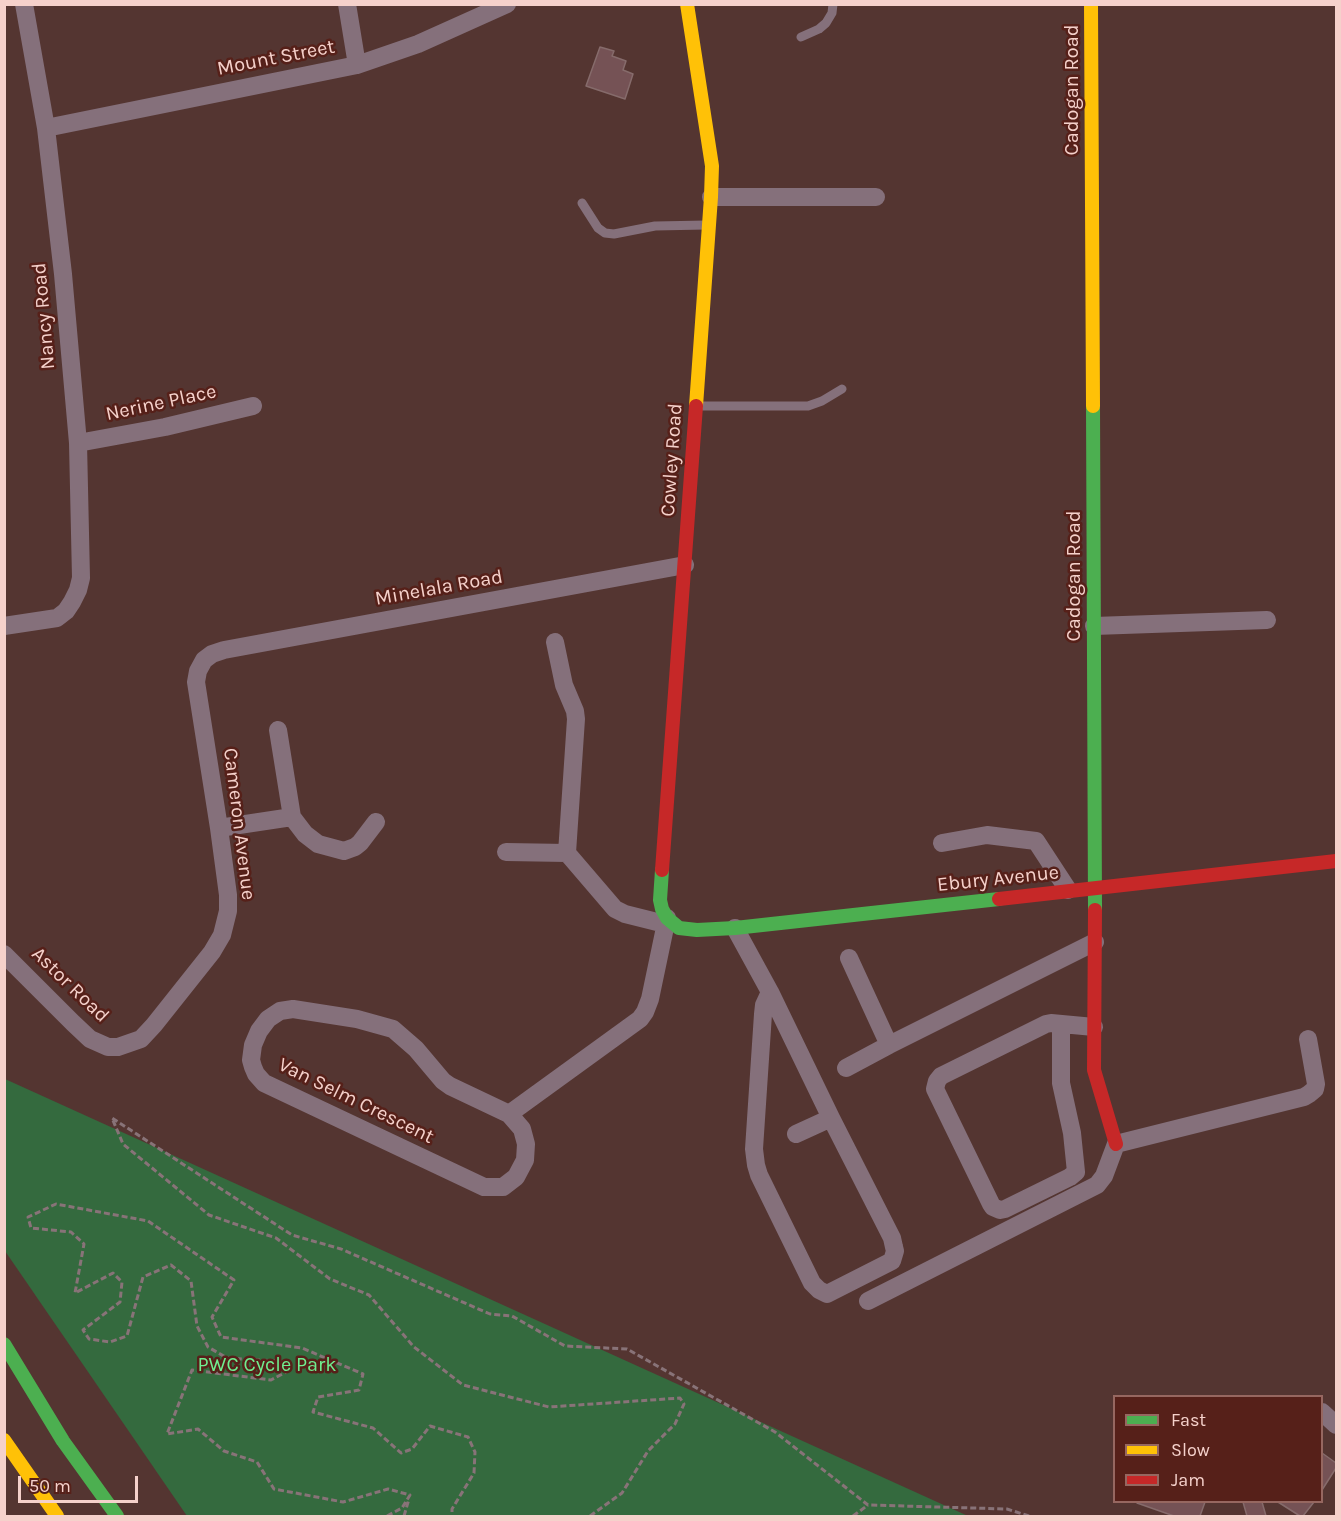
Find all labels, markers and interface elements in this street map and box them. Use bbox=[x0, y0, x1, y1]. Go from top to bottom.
street label: Cadogan Road bbox=[1060, 24, 1084, 156]
street label: Mount Street bbox=[215, 35, 337, 81]
street label: Nancy Road bbox=[27, 262, 61, 370]
street label: Nerine Place bbox=[103, 380, 219, 426]
street label: Cowley Road bbox=[656, 402, 688, 518]
street label: Cadogan Road bbox=[1062, 510, 1086, 642]
street label: Minelala Road bbox=[373, 565, 505, 611]
street label: Cameron Avenue bbox=[218, 747, 260, 901]
street label: Ebury Avenue bbox=[936, 861, 1060, 897]
street label: Astor Road bbox=[26, 942, 114, 1028]
street label: Van Selm Crescent bbox=[274, 1053, 438, 1149]
park label: PWC Cycle Park bbox=[197, 1353, 337, 1377]
legend bbox=[1113, 1395, 1323, 1503]
text: Fast bbox=[1171, 1409, 1206, 1431]
text: Slow bbox=[1171, 1439, 1210, 1461]
scale bar bbox=[21, 1464, 141, 1502]
text: Jam bbox=[1171, 1469, 1205, 1491]
text: 50 m bbox=[29, 1475, 71, 1497]

